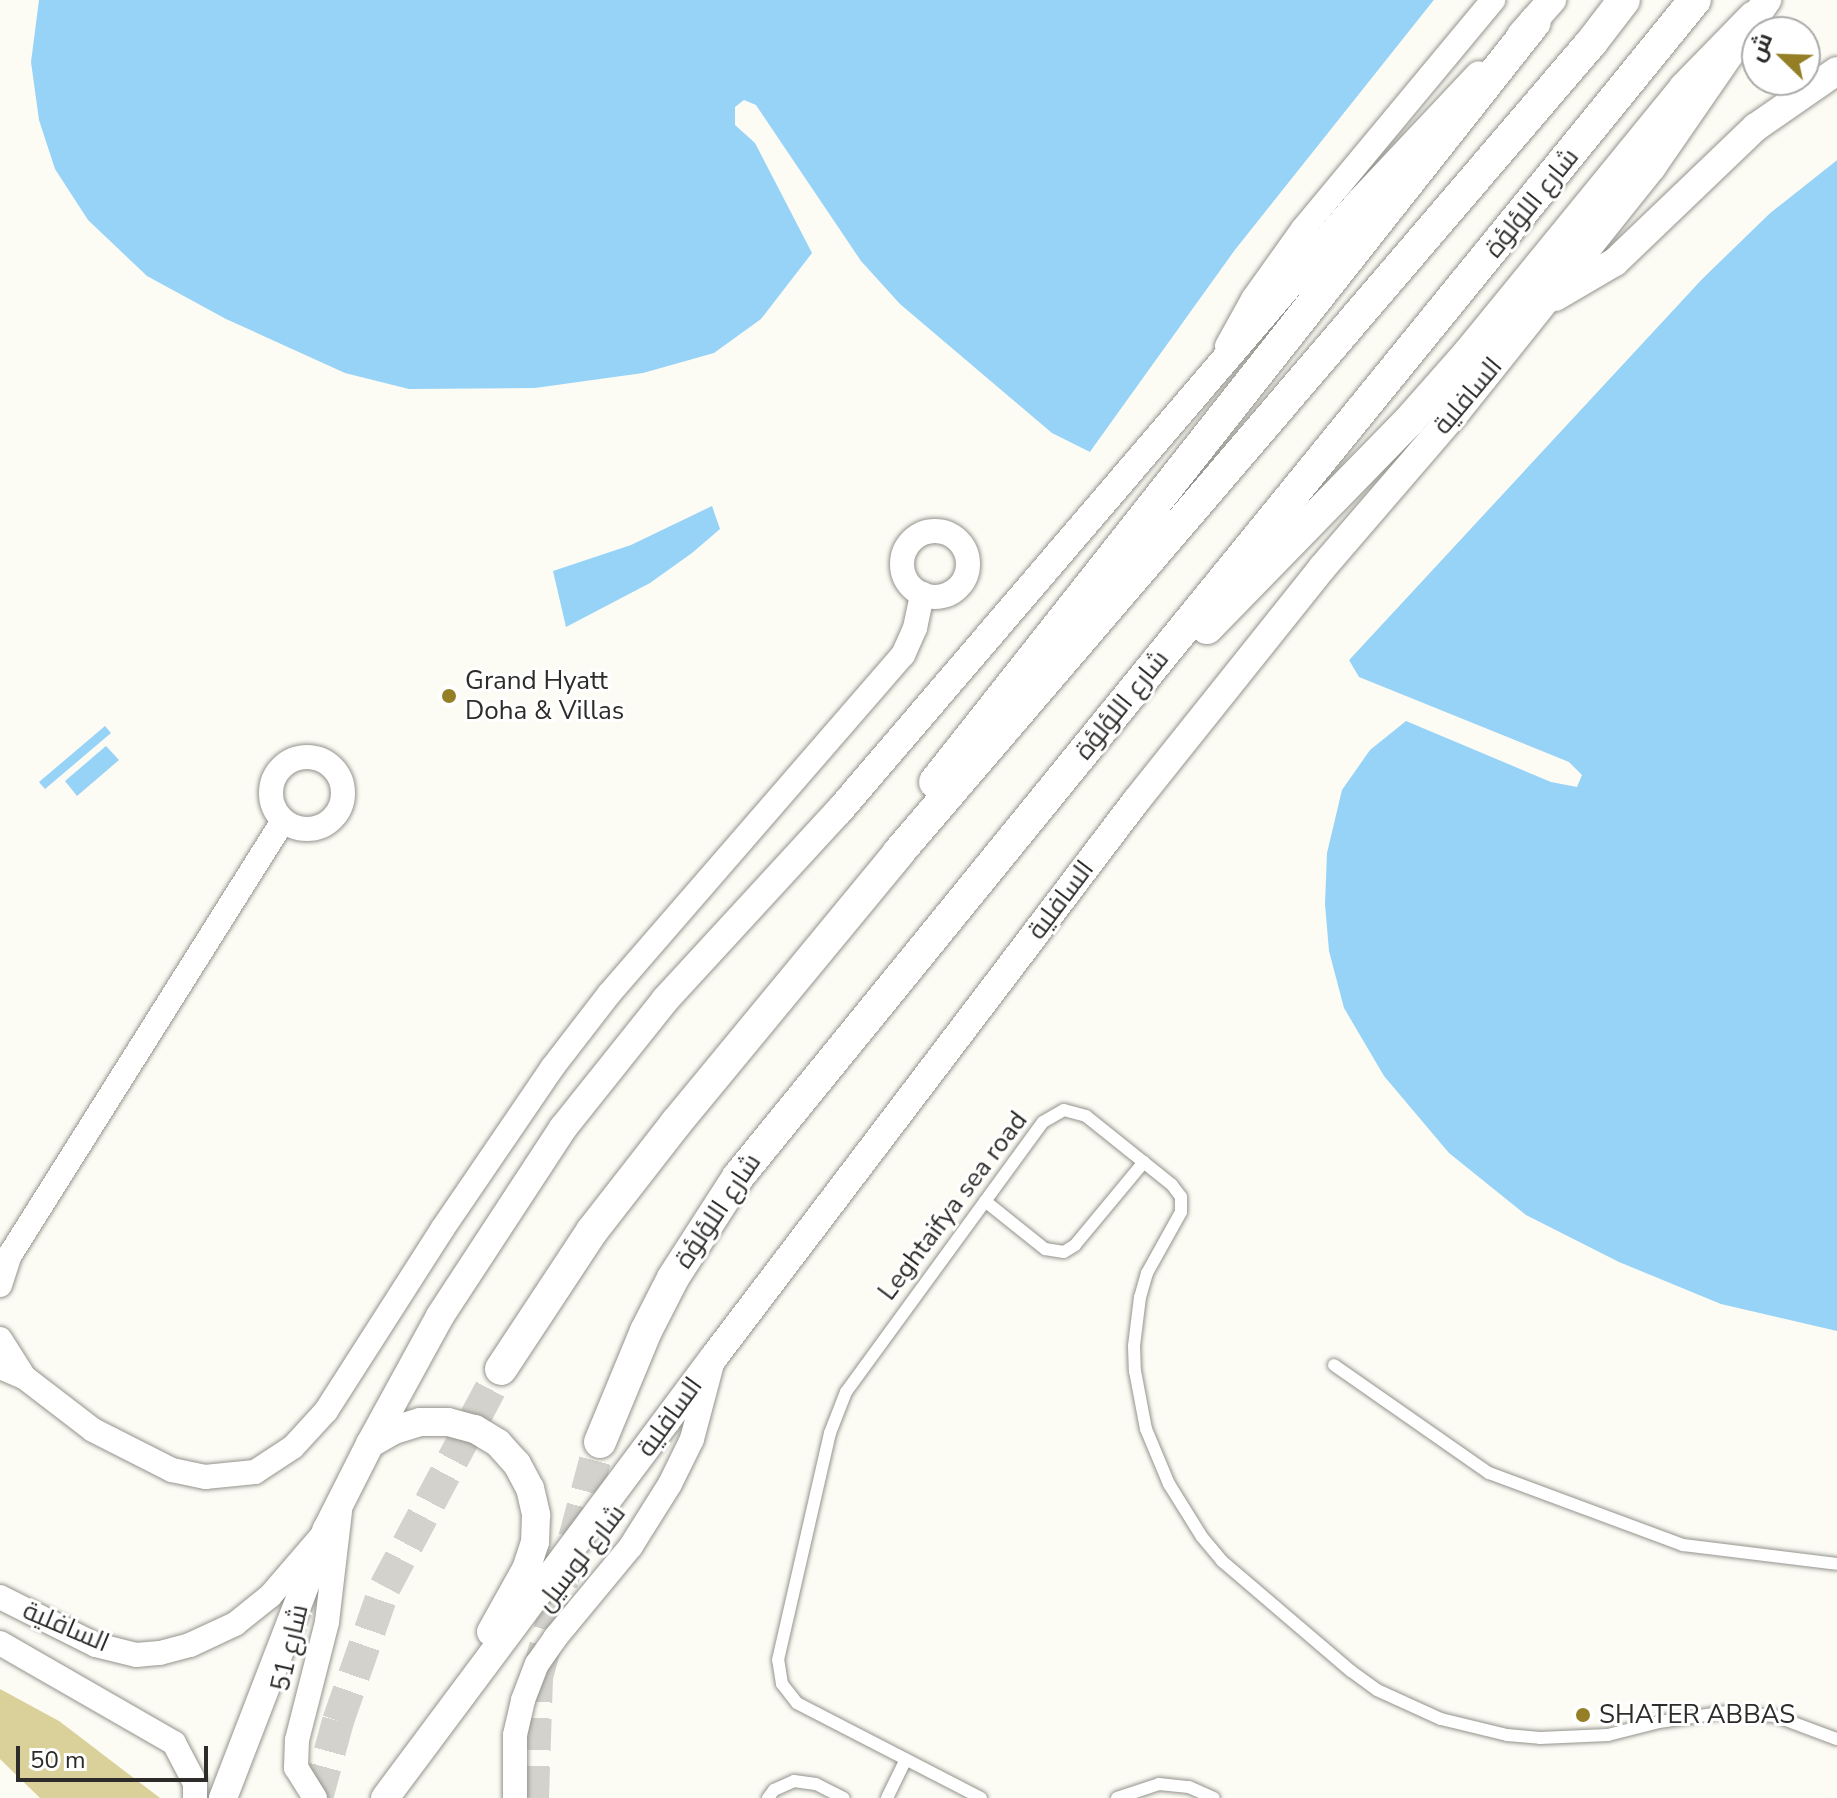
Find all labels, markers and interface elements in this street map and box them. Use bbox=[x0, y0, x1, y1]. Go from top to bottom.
north arrow bbox=[1741, 16, 1821, 96]
text: ش bbox=[1741, 29, 1780, 66]
street label: شارع اللؤلؤة bbox=[1478, 142, 1586, 264]
street label: السافلية bbox=[1427, 351, 1509, 441]
street label: شارع اللؤلؤة bbox=[1068, 644, 1176, 766]
place label: Grand Hyatt Doha & Villas bbox=[465, 665, 624, 726]
marker: Grand Hyatt Doha & Villas bbox=[440, 687, 458, 705]
street label: السافلية bbox=[1021, 854, 1101, 946]
street label: Leghtaifya sea road bbox=[872, 1106, 1034, 1306]
street label: شارع اللؤلؤة bbox=[668, 1148, 768, 1274]
street label: السافلية bbox=[631, 1371, 709, 1463]
street label: شارع لوسيل bbox=[530, 1499, 632, 1617]
street label: السافلية bbox=[18, 1595, 114, 1659]
street label: شارع 51 bbox=[265, 1601, 315, 1695]
place label: SHATER ABBAS bbox=[1599, 1699, 1795, 1731]
marker: SHATER ABBAS bbox=[1574, 1706, 1592, 1724]
scale bar bbox=[20, 1730, 212, 1780]
text: 50 m bbox=[30, 1744, 86, 1776]

